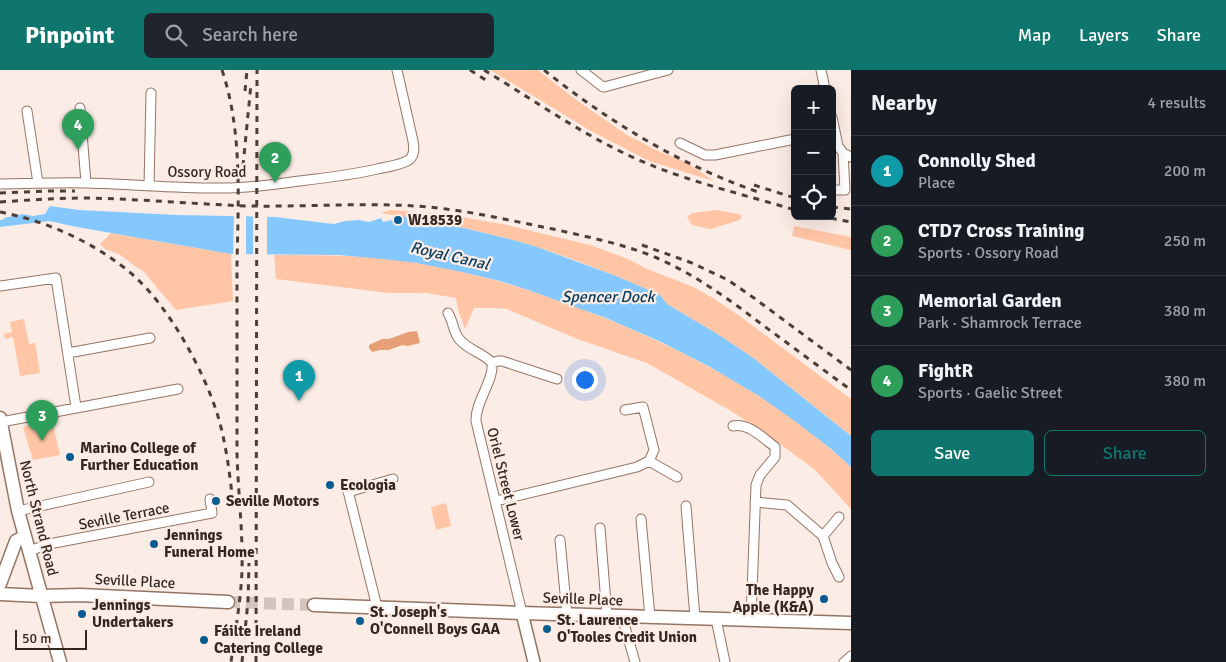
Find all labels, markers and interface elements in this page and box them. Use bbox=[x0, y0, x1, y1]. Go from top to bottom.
search box bbox=[144, 13, 494, 58]
text: Pinpoint bbox=[25, 20, 114, 50]
icon: search bbox=[162, 21, 190, 49]
text: Search here bbox=[202, 23, 298, 47]
text: Map bbox=[1018, 24, 1051, 46]
text: Layers bbox=[1079, 24, 1129, 46]
text: Share bbox=[1157, 24, 1201, 46]
map controls bbox=[791, 85, 836, 220]
button: + bbox=[791, 85, 836, 130]
text: Nearby bbox=[871, 90, 937, 116]
text: 4 results bbox=[1147, 93, 1206, 113]
pin: 4 bbox=[62, 109, 94, 150]
button: − bbox=[791, 130, 836, 175]
pin: 2 bbox=[259, 142, 291, 183]
text: Connolly Shed bbox=[918, 149, 1036, 173]
text: 1 bbox=[883, 161, 891, 181]
text: 200 m bbox=[1164, 161, 1206, 181]
street label: Ossory Road bbox=[167, 163, 247, 181]
text: Place bbox=[918, 173, 955, 193]
button: locate bbox=[791, 175, 836, 220]
place label: W18539 bbox=[408, 211, 462, 229]
marker: W18539 bbox=[392, 214, 404, 226]
text: CTD7 Cross Training bbox=[918, 219, 1085, 243]
text: 2 bbox=[883, 231, 891, 251]
text: 250 m bbox=[1164, 231, 1206, 251]
water label: Royal Canal bbox=[408, 237, 492, 275]
text: Sports · Ossory Road bbox=[918, 243, 1059, 263]
water label: Spencer Dock bbox=[561, 287, 657, 307]
text: Memorial Garden bbox=[918, 289, 1062, 313]
text: 3 bbox=[883, 301, 891, 321]
text: 380 m bbox=[1164, 301, 1206, 321]
text: Park · Shamrock Terrace bbox=[918, 313, 1082, 333]
text: FightR bbox=[918, 359, 973, 383]
pin: 1 bbox=[283, 360, 315, 401]
your location bbox=[572, 367, 598, 393]
text: 4 bbox=[883, 371, 891, 391]
text: 380 m bbox=[1164, 371, 1206, 391]
text: Sports · Gaelic Street bbox=[918, 383, 1062, 403]
pin: 3 bbox=[26, 400, 58, 441]
street label: Oriel Street Lower bbox=[483, 426, 529, 543]
button: Save bbox=[871, 430, 1034, 476]
button: Share bbox=[1044, 430, 1206, 476]
place label: Marino College of Further Education bbox=[80, 439, 198, 474]
marker: Marino College of Further Education bbox=[64, 451, 76, 463]
street label: North Strand Road bbox=[16, 458, 62, 578]
place label: Ecologia bbox=[340, 476, 396, 494]
marker: Ecologia bbox=[324, 479, 336, 491]
place label: Seville Motors bbox=[226, 492, 319, 510]
marker: Seville Motors bbox=[210, 495, 222, 507]
street label: Seville Terrace bbox=[77, 498, 171, 534]
place label: Jennings Funeral Home bbox=[164, 526, 255, 561]
marker: Jennings Funeral Home bbox=[148, 538, 160, 550]
street label: Seville Place bbox=[94, 570, 176, 592]
place label: The Happy Apple (K&A) bbox=[733, 581, 815, 616]
street label: Seville Place bbox=[542, 589, 624, 609]
marker: The Happy Apple (K&A) bbox=[818, 593, 830, 605]
place label: Jennings Undertakers bbox=[92, 596, 174, 631]
place label: St. Joseph's O'Connell Boys GAA bbox=[370, 603, 500, 638]
marker: Jennings Undertakers bbox=[76, 608, 88, 620]
place label: St. Laurence O'Tooles Credit Union bbox=[557, 611, 697, 646]
marker: St. Joseph's O'Connell Boys GAA bbox=[354, 615, 366, 627]
place label: Fáilte Ireland Catering College bbox=[214, 622, 323, 657]
marker: St. Laurence O'Tooles Credit Union bbox=[541, 623, 553, 635]
scale bar bbox=[15, 627, 88, 650]
text: 50 m bbox=[22, 630, 51, 647]
marker: Fáilte Ireland Catering College bbox=[198, 634, 210, 646]

